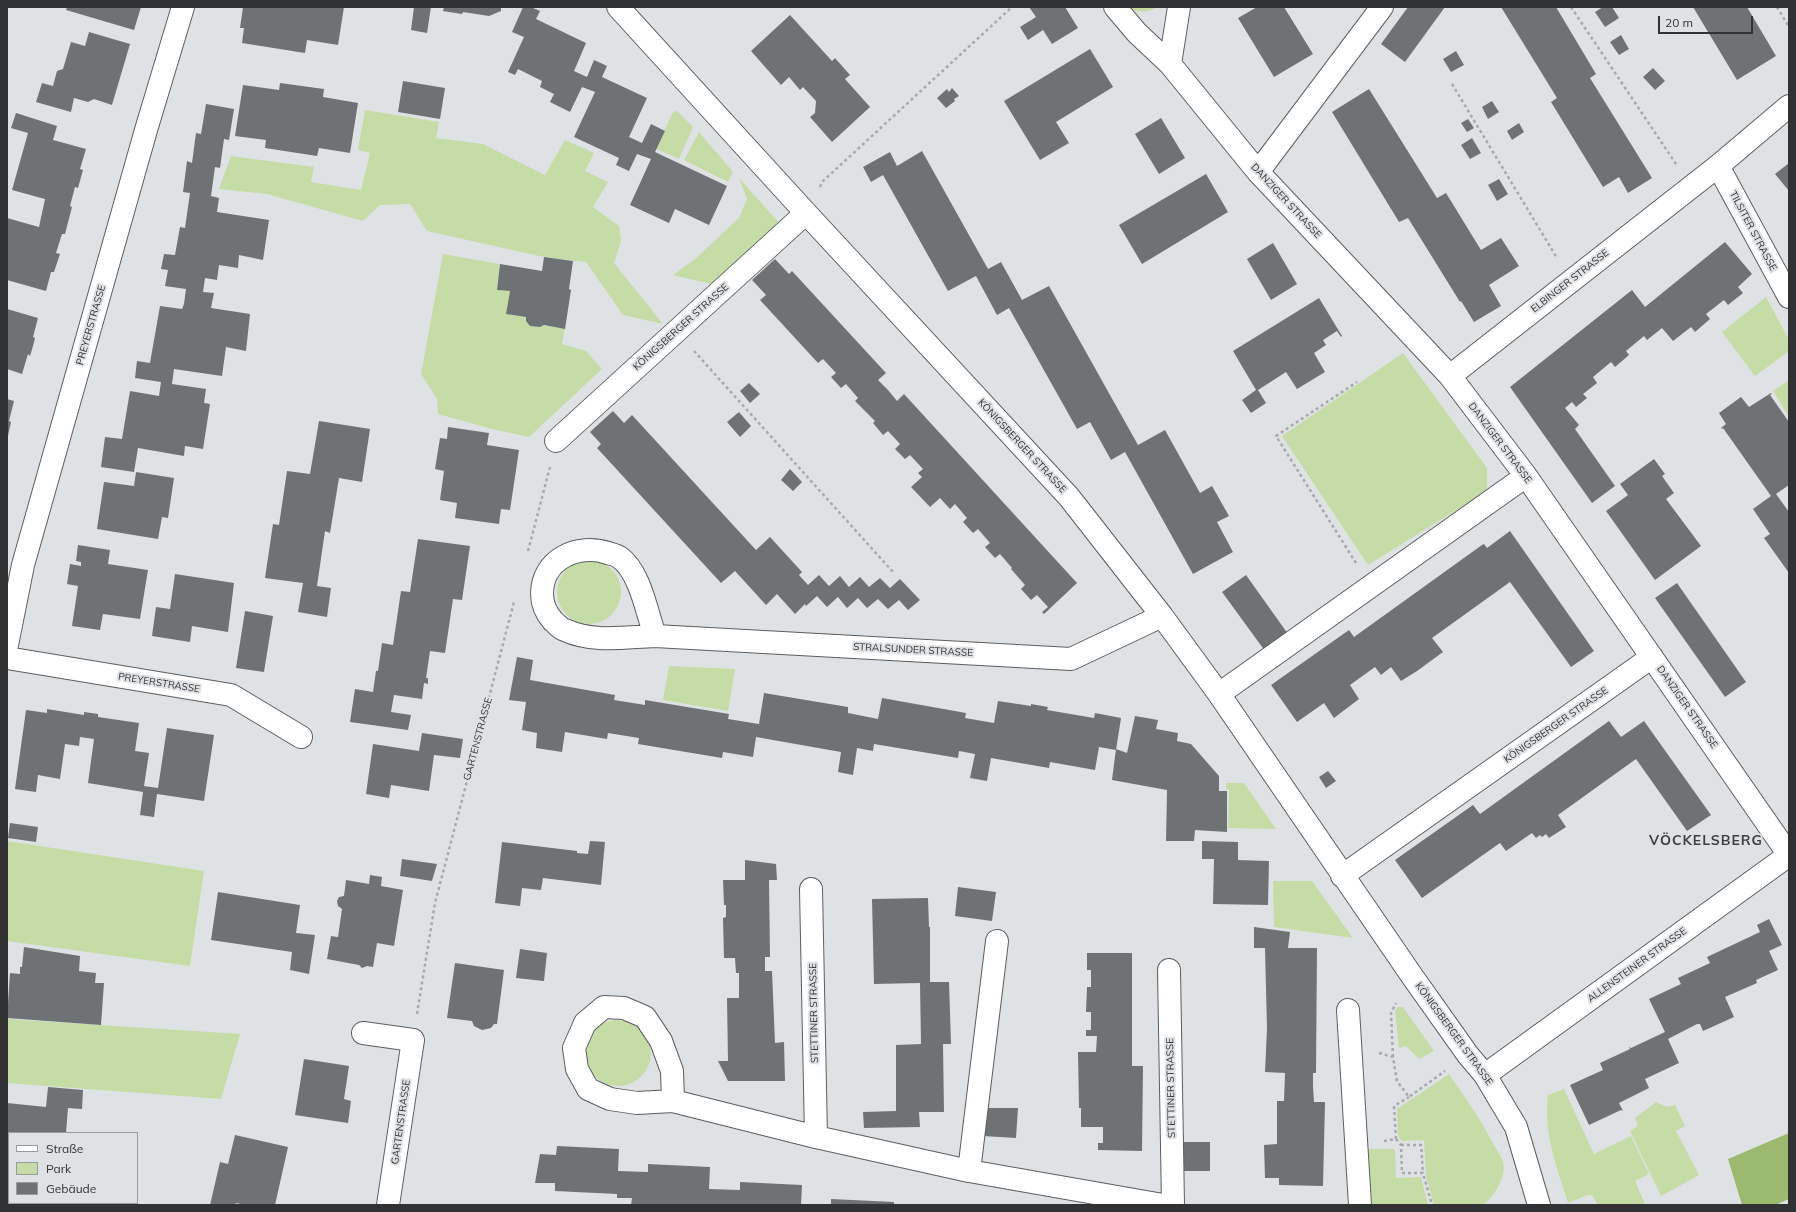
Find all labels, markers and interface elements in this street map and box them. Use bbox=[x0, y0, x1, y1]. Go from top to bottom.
scale bar bbox=[1660, 8, 1755, 34]
text: 20 m bbox=[1665, 15, 1693, 30]
street label: DANZIGER STRASSE bbox=[1248, 161, 1324, 241]
street label: TILSITER STRASSE bbox=[1727, 189, 1779, 273]
street label: ELBINGER STRASSE bbox=[1529, 247, 1611, 315]
street label: KÖNIGSBERGER STRASSE bbox=[631, 281, 731, 373]
street label: PREYERSTRASSE bbox=[74, 284, 108, 366]
street label: KÖNIGSBERGER STRASSE bbox=[975, 396, 1069, 496]
street label: DANZIGER STRASSE bbox=[1466, 400, 1534, 486]
street label: STRALSUNDER STRASSE bbox=[853, 641, 973, 659]
street label: DANZIGER STRASSE bbox=[1654, 663, 1720, 751]
street label: PREYERSTRASSE bbox=[117, 671, 201, 695]
street label: KÖNIGSBERGER STRASSE bbox=[1502, 684, 1610, 766]
street label: GARTENSTRASSE bbox=[461, 696, 495, 782]
district label: VÖCKELSBERG bbox=[1649, 833, 1763, 849]
street label: ALLENSTEINER STRASSE bbox=[1585, 925, 1689, 1005]
street label: STETTINER STRASSE bbox=[807, 963, 821, 1063]
street label: KÖNIGSBERGER STRASSE bbox=[1413, 980, 1495, 1088]
street label: STETTINER STRASSE bbox=[1164, 1038, 1178, 1138]
street label: GARTENSTRASSE bbox=[389, 1079, 413, 1165]
legend bbox=[8, 1132, 138, 1204]
text: Straße bbox=[46, 1141, 83, 1156]
text: Park bbox=[46, 1161, 71, 1176]
text: Gebäude bbox=[46, 1181, 96, 1196]

